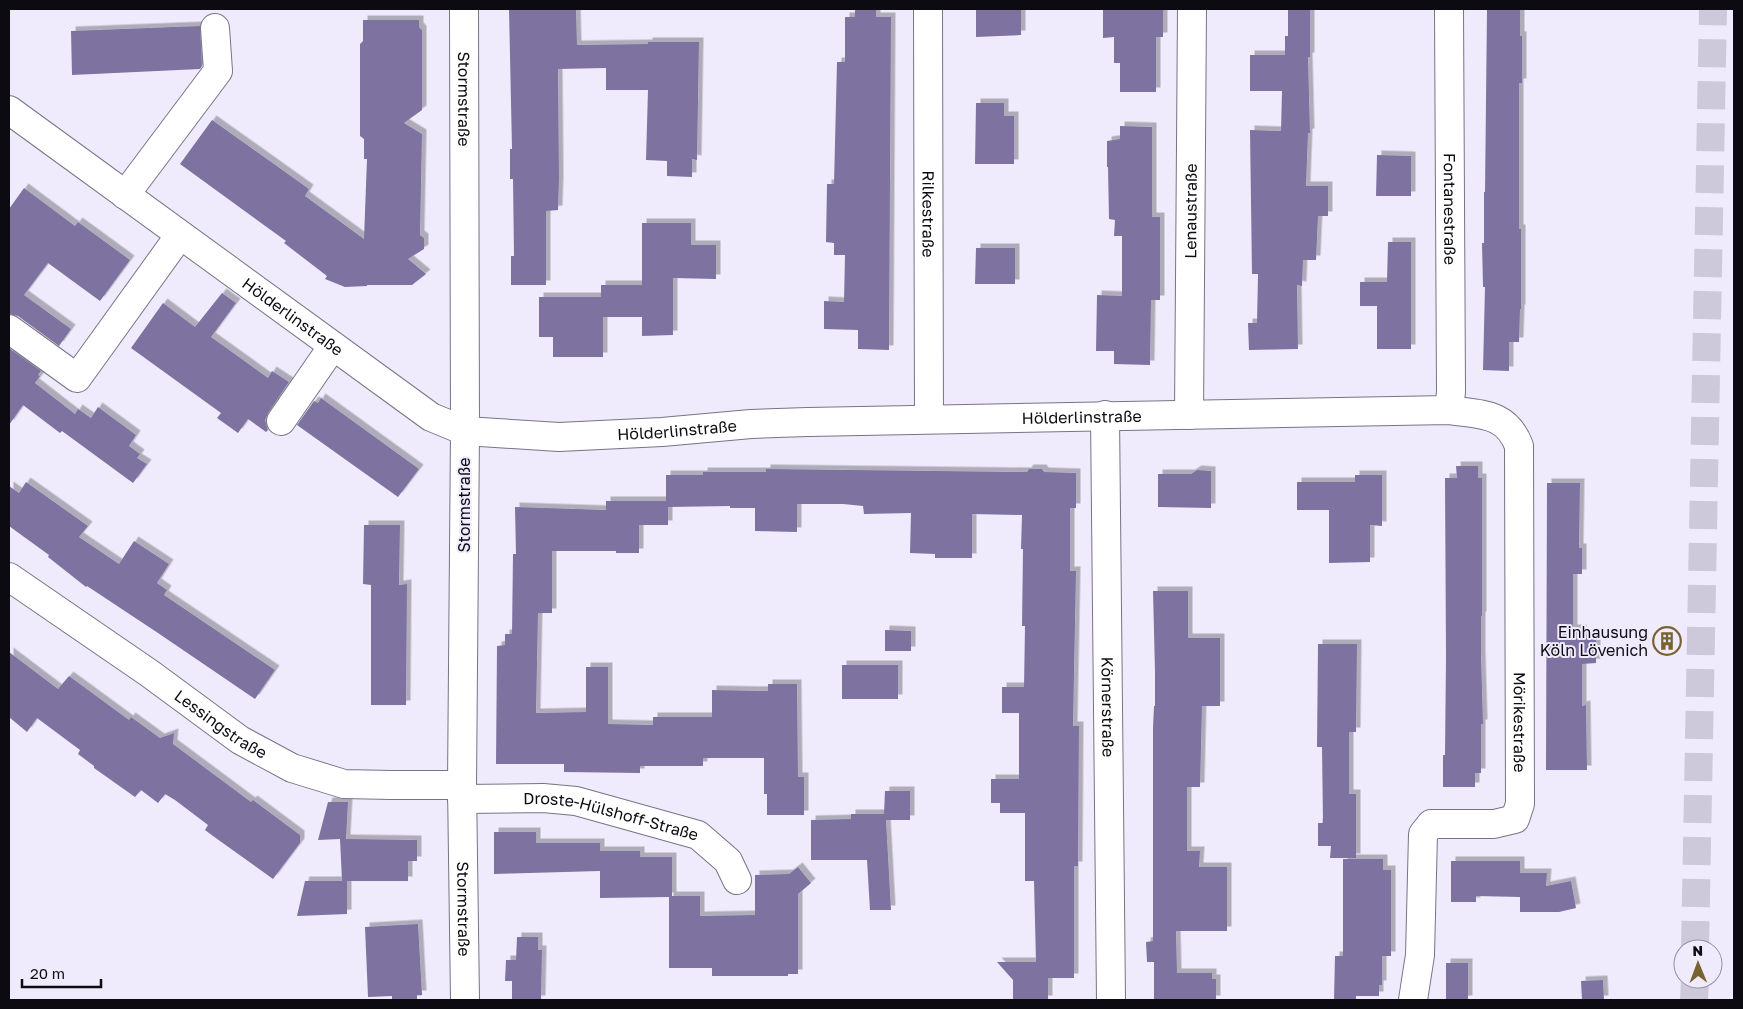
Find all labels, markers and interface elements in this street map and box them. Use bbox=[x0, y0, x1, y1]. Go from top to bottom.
street label: Stormstraße bbox=[454, 51, 474, 146]
street label: Fontanestraße bbox=[1440, 153, 1460, 265]
street label: Lenaustraße bbox=[1180, 163, 1201, 259]
street label: Rilkestraße bbox=[918, 171, 939, 257]
street label: Hölderlinstraße bbox=[238, 273, 347, 360]
street label: Hölderlinstraße bbox=[1021, 406, 1142, 428]
street label: Hölderlinstraße bbox=[617, 415, 738, 444]
street label: Stormstraße bbox=[454, 458, 474, 552]
place label: Einhausung Köln Lövenich bbox=[1540, 622, 1648, 660]
building icon: Einhausung Köln Lövenich bbox=[1652, 626, 1682, 656]
street label: Körnerstraße bbox=[1097, 657, 1119, 757]
street label: Mörikestraße bbox=[1510, 672, 1530, 773]
street label: Lessingstraße bbox=[171, 685, 270, 763]
street label: Droste-Hülshoff-Straße bbox=[523, 788, 701, 845]
street label: Stormstraße bbox=[453, 861, 474, 957]
north arrow bbox=[1673, 939, 1723, 989]
text: N bbox=[1692, 942, 1703, 959]
scale bar bbox=[22, 956, 101, 988]
text: 20 m bbox=[30, 964, 65, 982]

